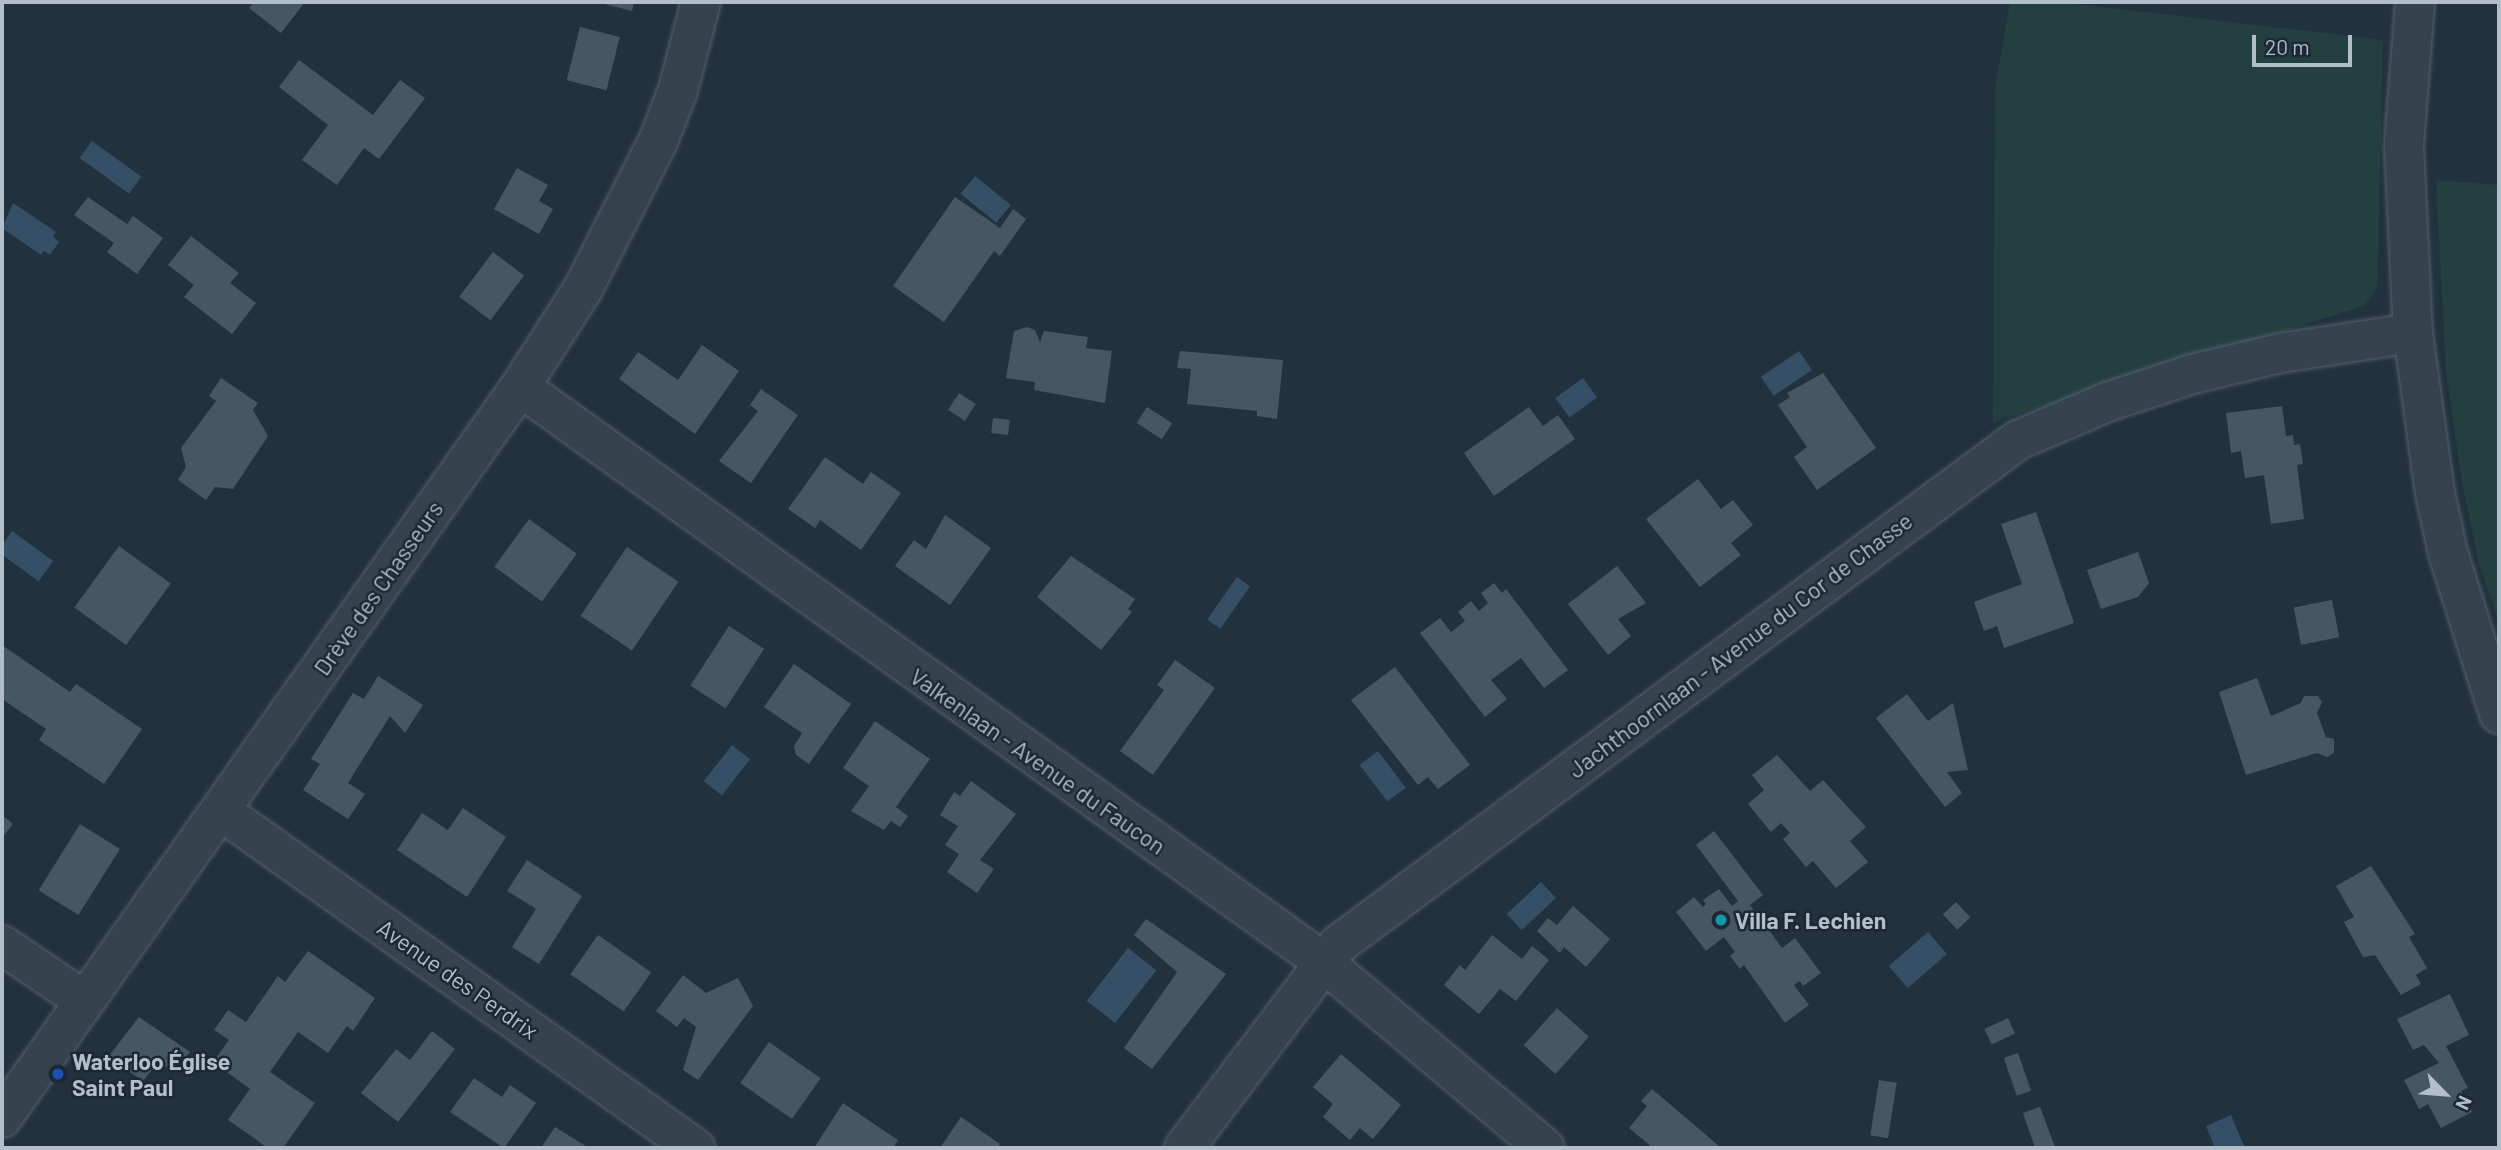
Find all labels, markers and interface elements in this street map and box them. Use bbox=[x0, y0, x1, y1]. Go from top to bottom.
scale bar bbox=[2256, 21, 2356, 65]
text: 20 m bbox=[2265, 34, 2310, 59]
street label: Drève des Chasseurs bbox=[308, 496, 448, 680]
street label: Jachthoornlaan - Avenue du Cor de Chasse bbox=[1563, 507, 1917, 783]
street label: Valkenlaan - Avenue du Faucon bbox=[905, 662, 1171, 860]
place label: Villa F. Lechien bbox=[1735, 906, 1886, 934]
marker: Villa F. Lechien bbox=[1713, 912, 1729, 928]
street label: Avenue des Perdrix bbox=[372, 913, 544, 1045]
place label: Waterloo Église Saint Paul bbox=[72, 1047, 230, 1101]
north arrow bbox=[2410, 1059, 2480, 1129]
marker: Waterloo Église Saint Paul bbox=[50, 1066, 66, 1082]
text: N bbox=[2451, 1092, 2478, 1114]

